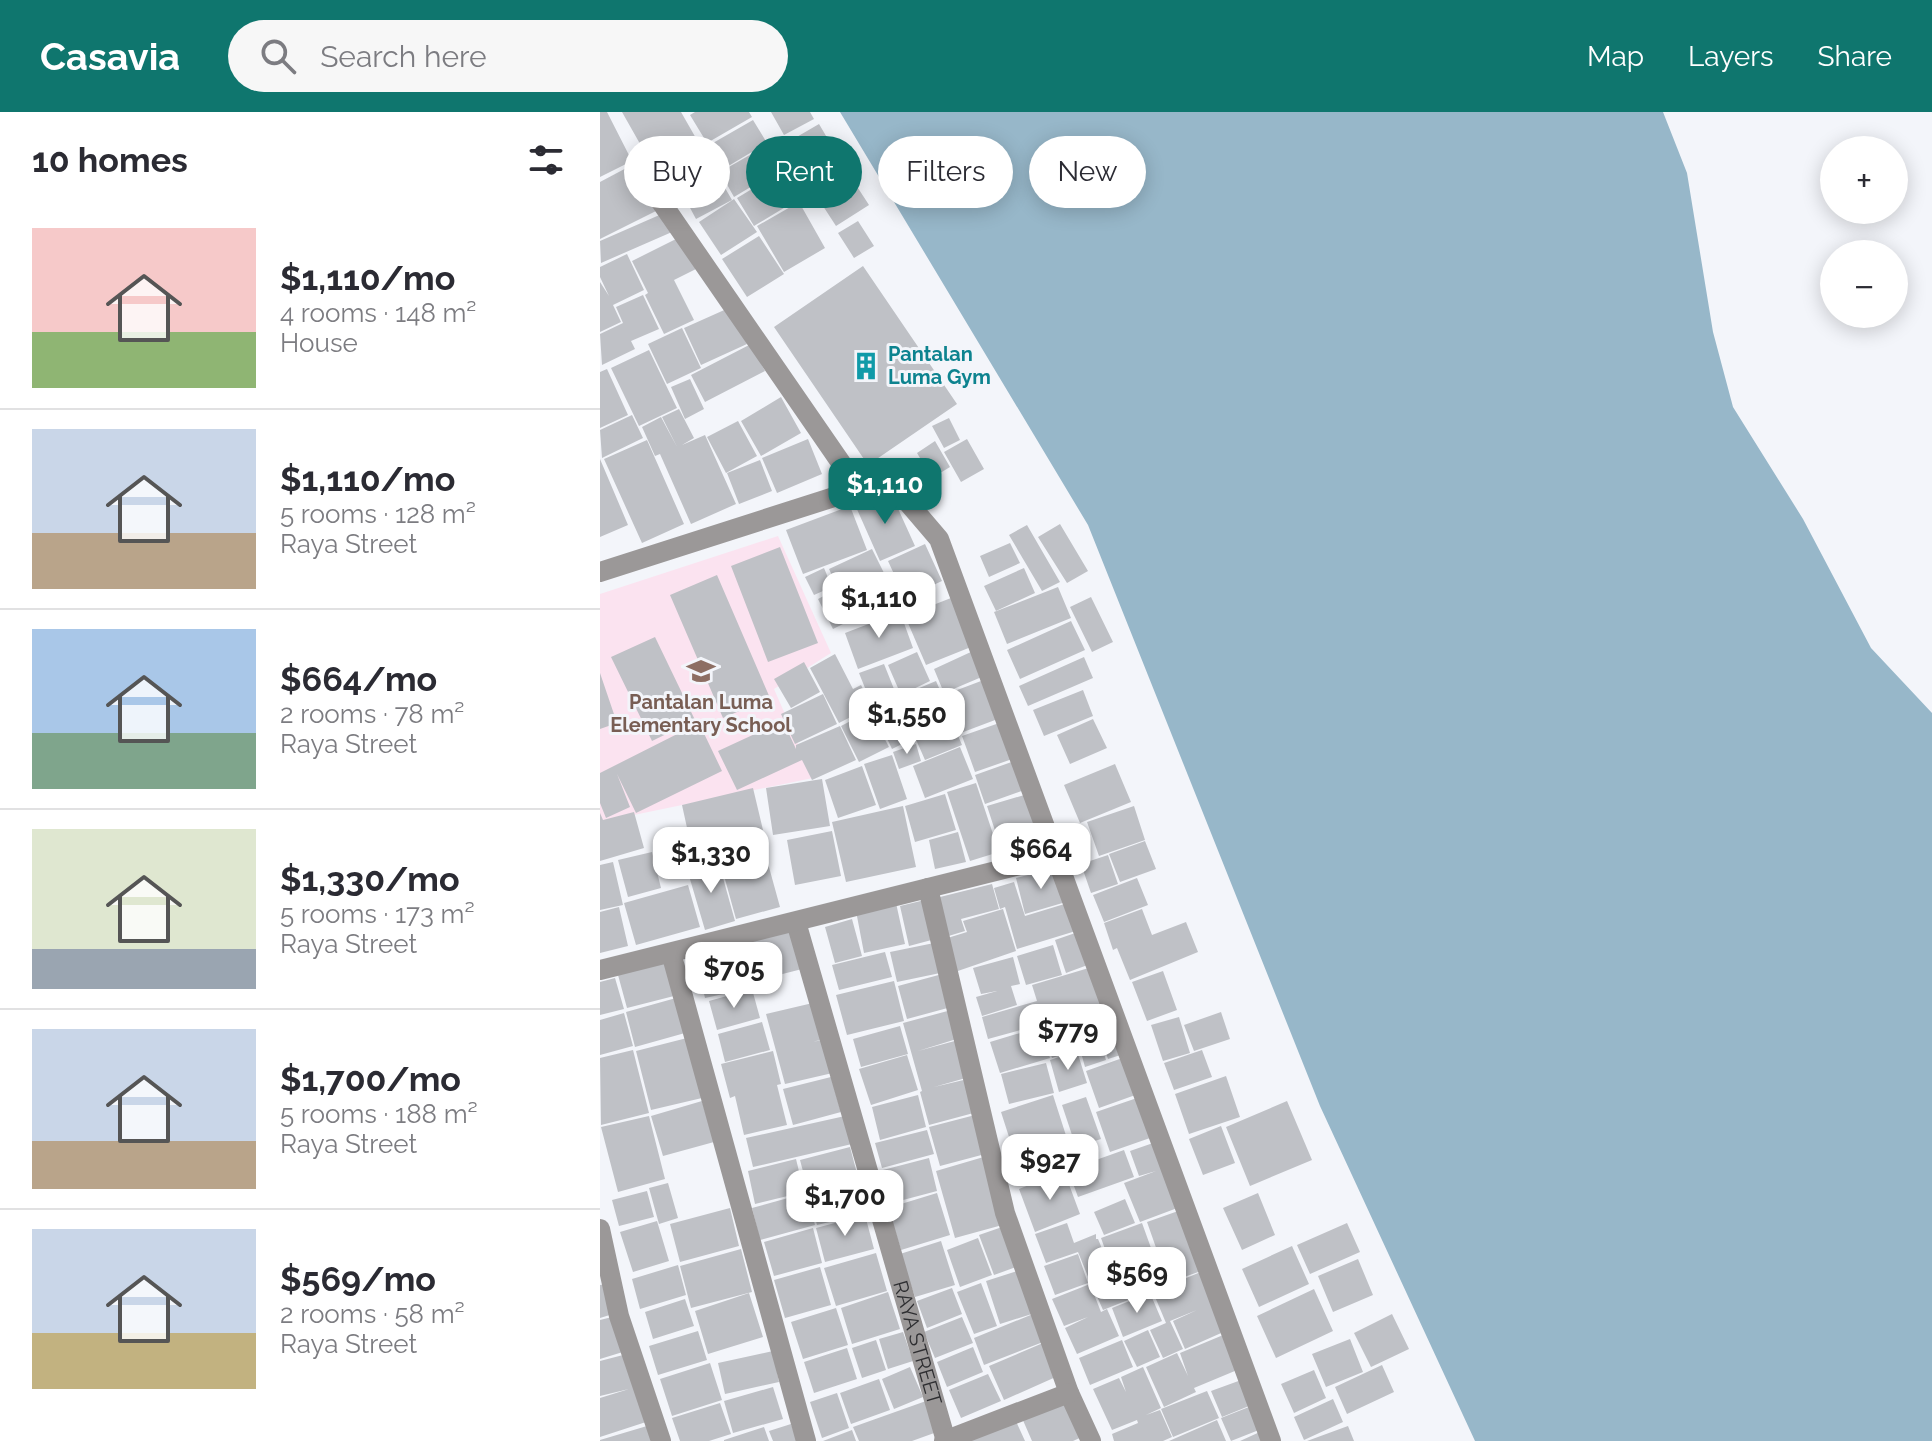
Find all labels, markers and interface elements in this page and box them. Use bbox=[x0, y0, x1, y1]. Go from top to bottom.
search box bbox=[228, 20, 788, 92]
text: Casavia bbox=[40, 34, 180, 79]
icon: search bbox=[256, 34, 300, 78]
text: Search here bbox=[320, 39, 487, 74]
text: Map bbox=[1587, 40, 1644, 73]
text: Layers bbox=[1688, 40, 1774, 73]
text: Share bbox=[1818, 40, 1892, 73]
chip: Buy bbox=[624, 136, 730, 208]
chip: Rent bbox=[746, 136, 862, 208]
chip: Filters bbox=[878, 136, 1013, 208]
chip: New bbox=[1029, 136, 1146, 208]
map controls bbox=[1820, 136, 1908, 328]
button: + bbox=[1820, 136, 1908, 224]
icon: filters bbox=[524, 138, 568, 182]
text: 10 homes bbox=[32, 140, 188, 180]
button: − bbox=[1820, 240, 1908, 328]
text: $1,110/mo bbox=[280, 258, 455, 298]
icon: home bbox=[96, 260, 192, 356]
text: 4 rooms · 148 m² bbox=[280, 298, 476, 328]
text: House bbox=[280, 328, 358, 358]
place label: Pantalan Luma Gym bbox=[888, 342, 991, 389]
building icon: Pantalan Luma Gym bbox=[851, 351, 881, 381]
pin: $1,110 bbox=[820, 458, 950, 526]
text: $1,110/mo bbox=[280, 459, 455, 499]
icon: home bbox=[96, 461, 192, 557]
text: $1,110 bbox=[846, 469, 924, 499]
text: 5 rooms · 128 m² bbox=[280, 499, 476, 529]
text: Raya Street bbox=[280, 529, 417, 559]
pin: $1,110 bbox=[814, 572, 944, 640]
text: $1,110 bbox=[840, 583, 918, 613]
school or university icon: Pantalan Luma Elementary School bbox=[686, 656, 716, 686]
text: $664/mo bbox=[280, 659, 437, 699]
icon: home bbox=[96, 661, 192, 757]
pin: $1,550 bbox=[842, 688, 972, 756]
place label: Pantalan Luma Elementary School bbox=[610, 690, 792, 737]
text: 2 rooms · 78 m² bbox=[280, 699, 464, 729]
text: $1,550 bbox=[867, 699, 947, 729]
text: Raya Street bbox=[280, 729, 417, 759]
pin: $664 bbox=[994, 823, 1088, 891]
pin: $1,330 bbox=[646, 827, 776, 895]
text: $664 bbox=[1010, 834, 1072, 864]
text: $1,330 bbox=[671, 838, 751, 868]
text: $1,330/mo bbox=[280, 859, 460, 899]
icon: home bbox=[96, 861, 192, 957]
text: 5 rooms · 173 m² bbox=[280, 899, 474, 929]
text: Raya Street bbox=[280, 929, 417, 959]
pin: $705 bbox=[687, 942, 781, 1010]
text: $705 bbox=[703, 953, 765, 983]
pin: $779 bbox=[1021, 1004, 1115, 1072]
text: $779 bbox=[1037, 1015, 1099, 1045]
text: $1,700/mo bbox=[280, 1059, 461, 1099]
icon: home bbox=[96, 1061, 192, 1157]
text: 5 rooms · 188 m² bbox=[280, 1099, 478, 1129]
text: Raya Street bbox=[280, 1129, 417, 1159]
pin: $927 bbox=[1003, 1134, 1097, 1202]
text: $927 bbox=[1019, 1145, 1081, 1175]
pin: $1,700 bbox=[780, 1170, 910, 1238]
text: $1,700 bbox=[804, 1181, 886, 1211]
pin: $569 bbox=[1090, 1247, 1184, 1315]
text: $569 bbox=[1106, 1258, 1168, 1288]
text: $569/mo bbox=[280, 1259, 436, 1299]
icon: home bbox=[96, 1261, 192, 1357]
street label: RAYA STREET bbox=[888, 1278, 947, 1408]
text: 2 rooms · 58 m² bbox=[280, 1299, 465, 1329]
text: Raya Street bbox=[280, 1329, 417, 1359]

